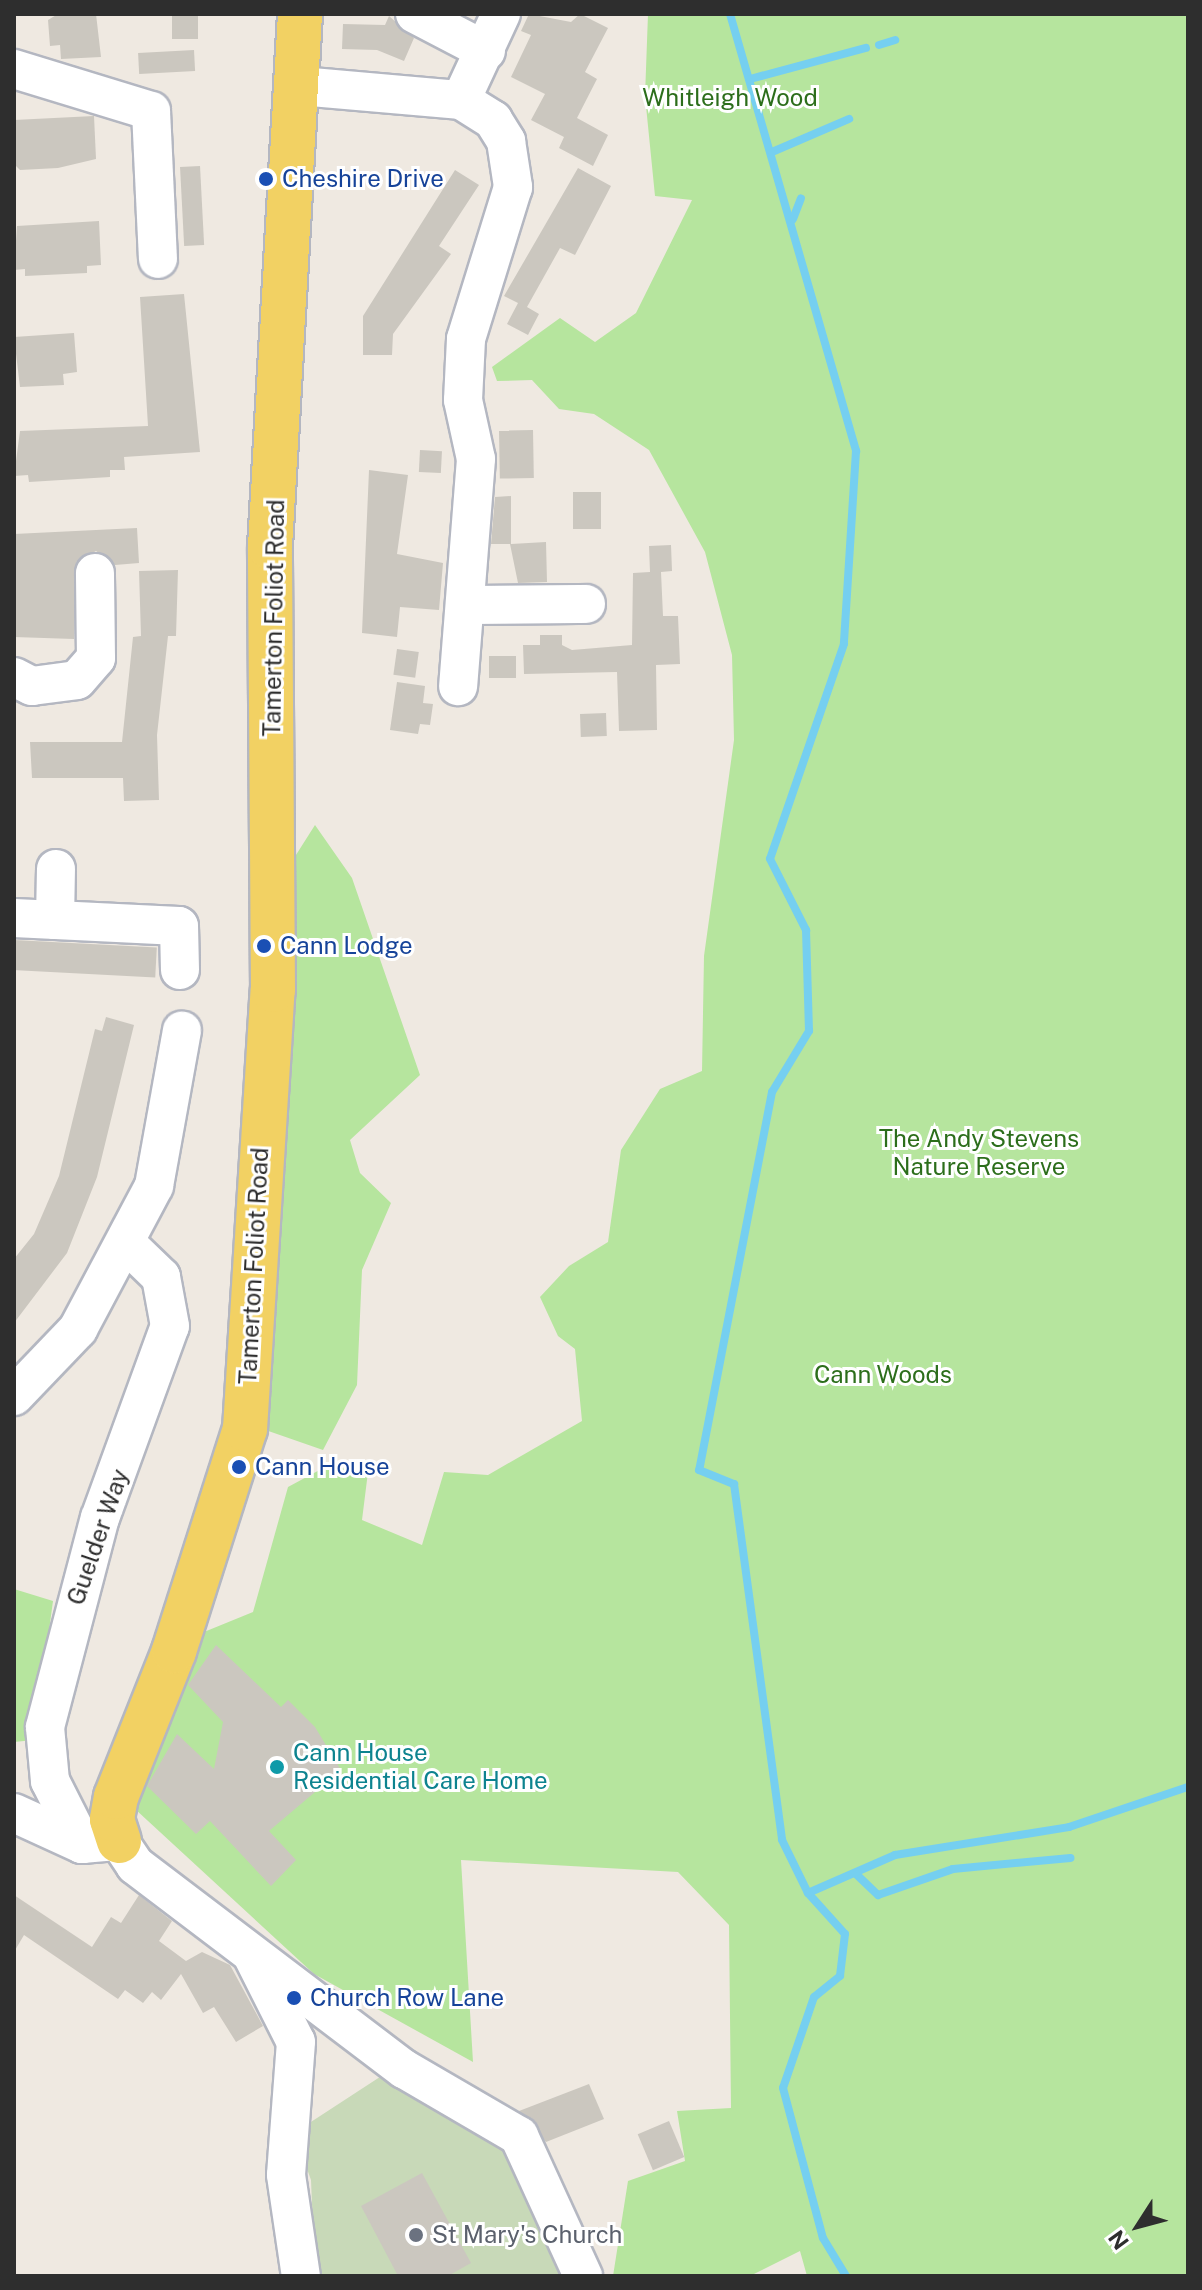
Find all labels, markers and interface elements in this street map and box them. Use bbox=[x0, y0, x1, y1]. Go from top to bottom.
park label: Whitleigh Wood bbox=[642, 84, 818, 112]
place label: Cheshire Drive bbox=[282, 165, 444, 193]
marker: Cheshire Drive bbox=[257, 170, 275, 188]
street label: Tamerton Foliot Road bbox=[258, 499, 290, 737]
place label: Cann Lodge bbox=[280, 932, 413, 960]
marker: Cann Lodge bbox=[255, 937, 273, 955]
park label: The Andy Stevens Nature Reserve bbox=[879, 1125, 1079, 1181]
street label: Tamerton Foliot Road bbox=[233, 1147, 275, 1385]
park label: Cann Woods bbox=[814, 1361, 952, 1389]
place label: Cann House bbox=[255, 1453, 390, 1481]
marker: Cann House bbox=[230, 1458, 248, 1476]
street label: Guelder Way bbox=[61, 1465, 135, 1609]
place label: Cann House Residential Care Home bbox=[293, 1739, 548, 1795]
marker: Cann House Residential Care Home bbox=[268, 1758, 286, 1776]
place label: Church Row Lane bbox=[310, 1984, 504, 2012]
marker: Church Row Lane bbox=[285, 1989, 303, 2007]
north arrow bbox=[1098, 2186, 1178, 2266]
place label: St Mary's Church bbox=[432, 2221, 622, 2249]
marker: St Mary's Church bbox=[407, 2226, 425, 2244]
text: N bbox=[1103, 2226, 1134, 2255]

